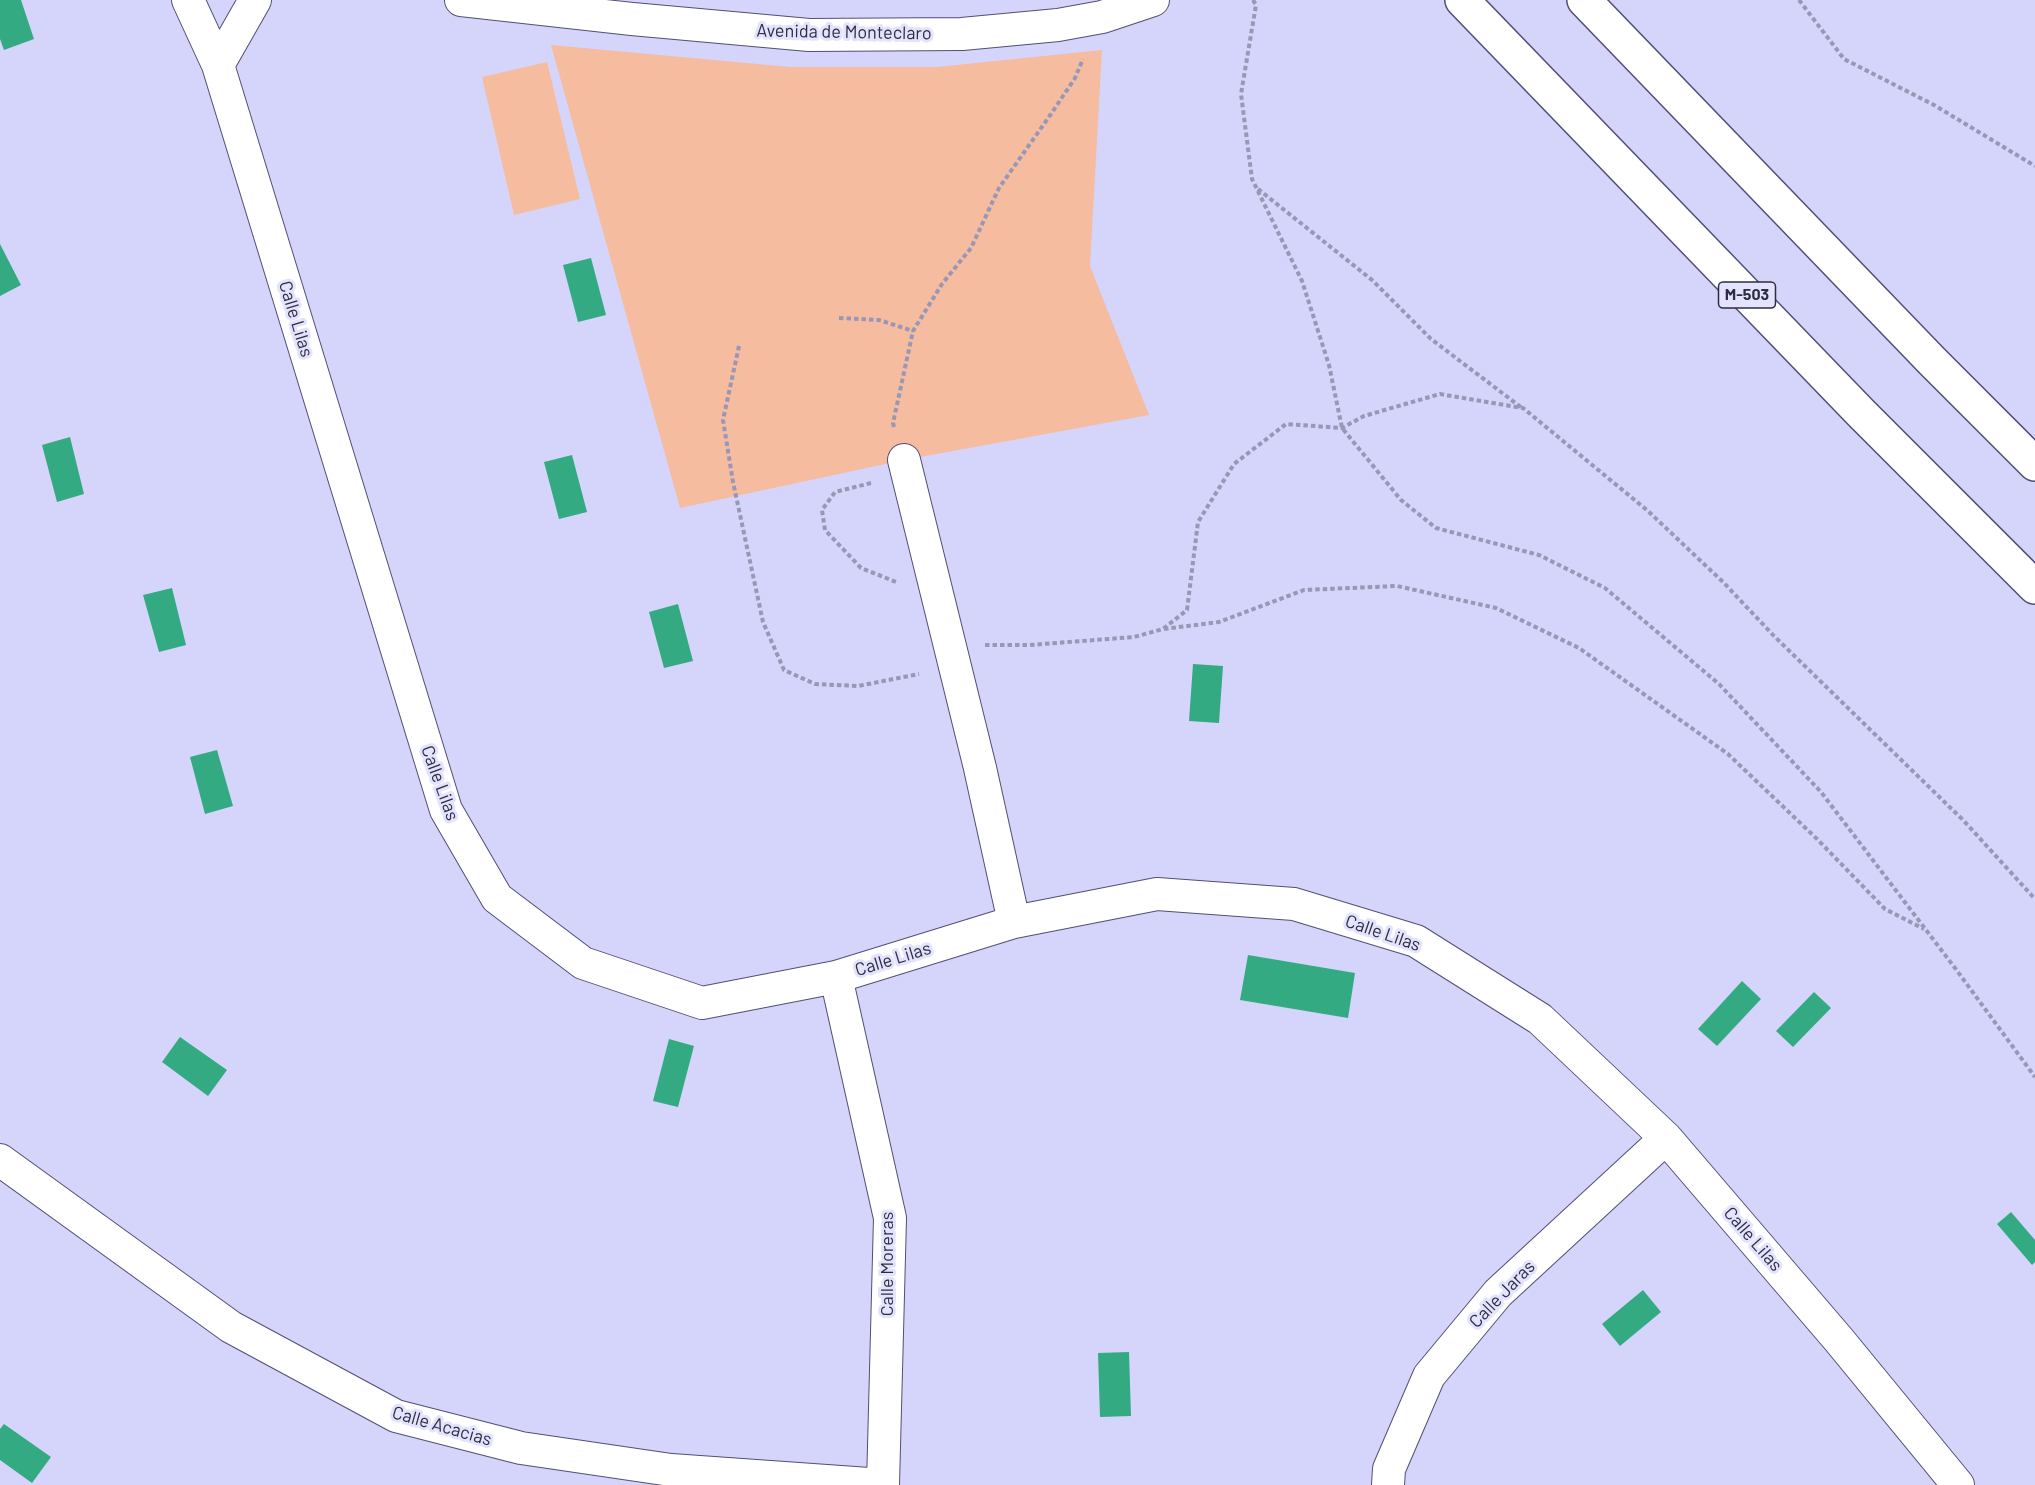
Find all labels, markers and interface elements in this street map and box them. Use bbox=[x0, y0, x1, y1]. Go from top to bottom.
street label: Avenida de Monteclaro bbox=[756, 20, 932, 44]
street label: Calle Lilas bbox=[274, 278, 318, 360]
road number: M-503 bbox=[1718, 282, 1776, 308]
street label: Calle Lilas bbox=[416, 743, 464, 823]
street label: Calle Lilas bbox=[1342, 910, 1424, 956]
street label: Calle Lilas bbox=[852, 937, 934, 981]
street label: Calle Lilas bbox=[1719, 1202, 1787, 1276]
street label: Calle Moreras bbox=[876, 1212, 898, 1316]
street label: Calle Jaras bbox=[1465, 1256, 1539, 1332]
street label: Calle Acacias bbox=[390, 1401, 494, 1451]

